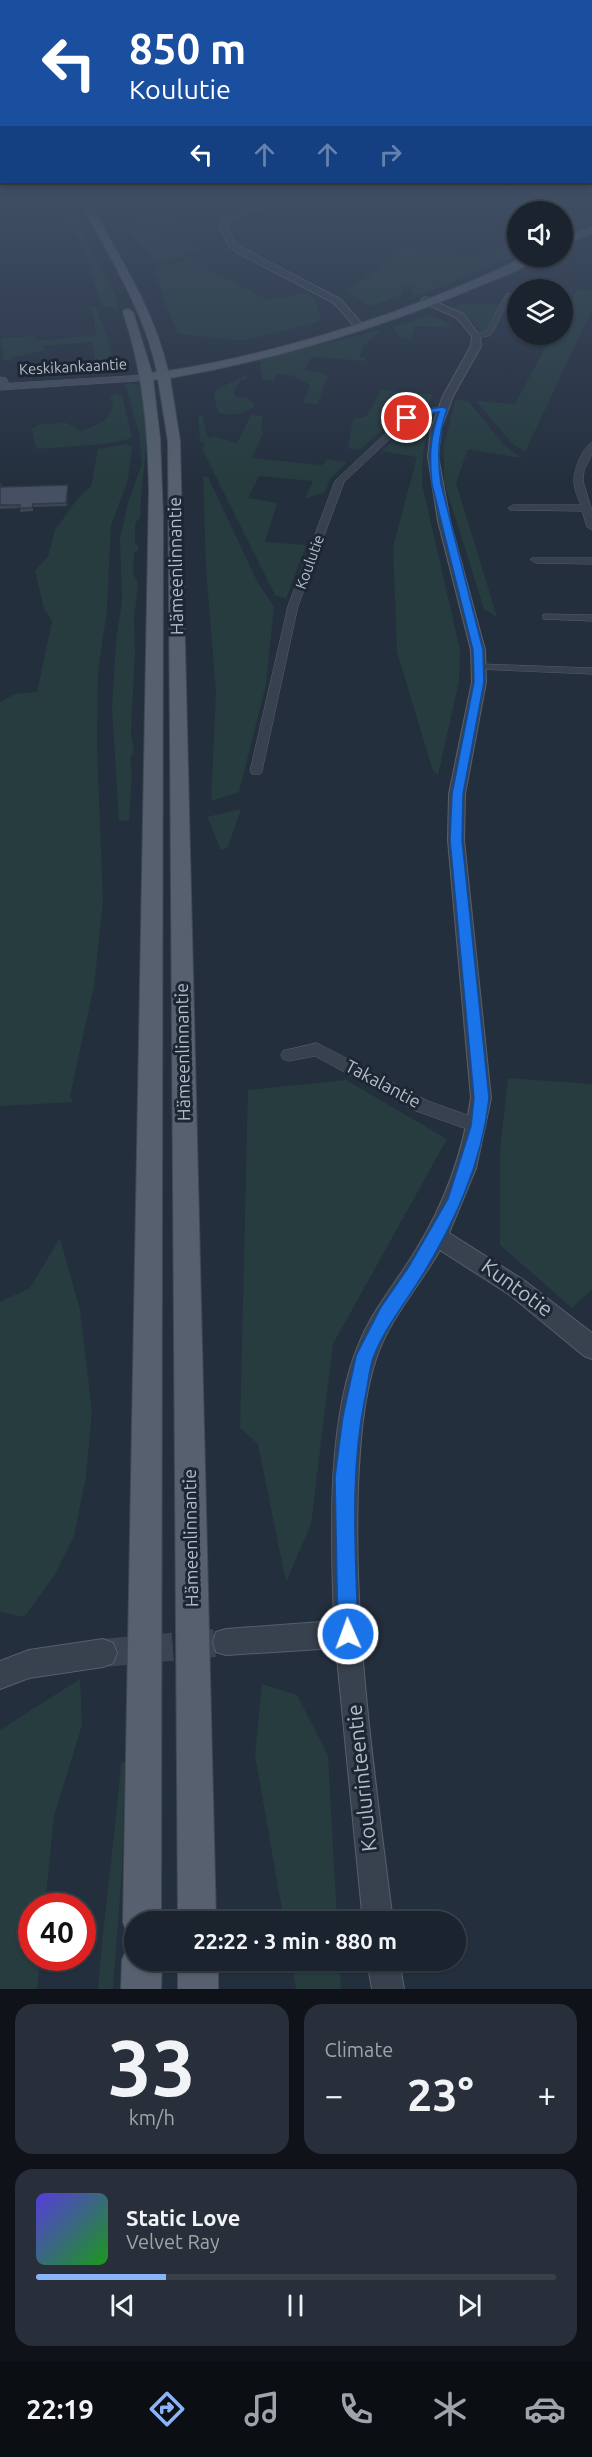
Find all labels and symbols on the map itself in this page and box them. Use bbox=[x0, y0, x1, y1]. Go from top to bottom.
street label: Keskikankaantie bbox=[19, 355, 127, 378]
pin bbox=[381, 392, 432, 443]
street label: Hämeenlinnantie bbox=[164, 497, 186, 635]
street label: Koulutie bbox=[292, 532, 327, 591]
street label: Hämeenlinnantie bbox=[171, 983, 193, 1121]
street label: Takalantie bbox=[342, 1055, 425, 1111]
street label: Kuntotie bbox=[477, 1253, 558, 1321]
street label: Hämeenlinnantie bbox=[179, 1469, 201, 1607]
position arrow bbox=[316, 1602, 380, 1666]
street label: Koulurinteentie bbox=[341, 1703, 381, 1853]
speed limit sign: 40 bbox=[18, 1893, 96, 1971]

